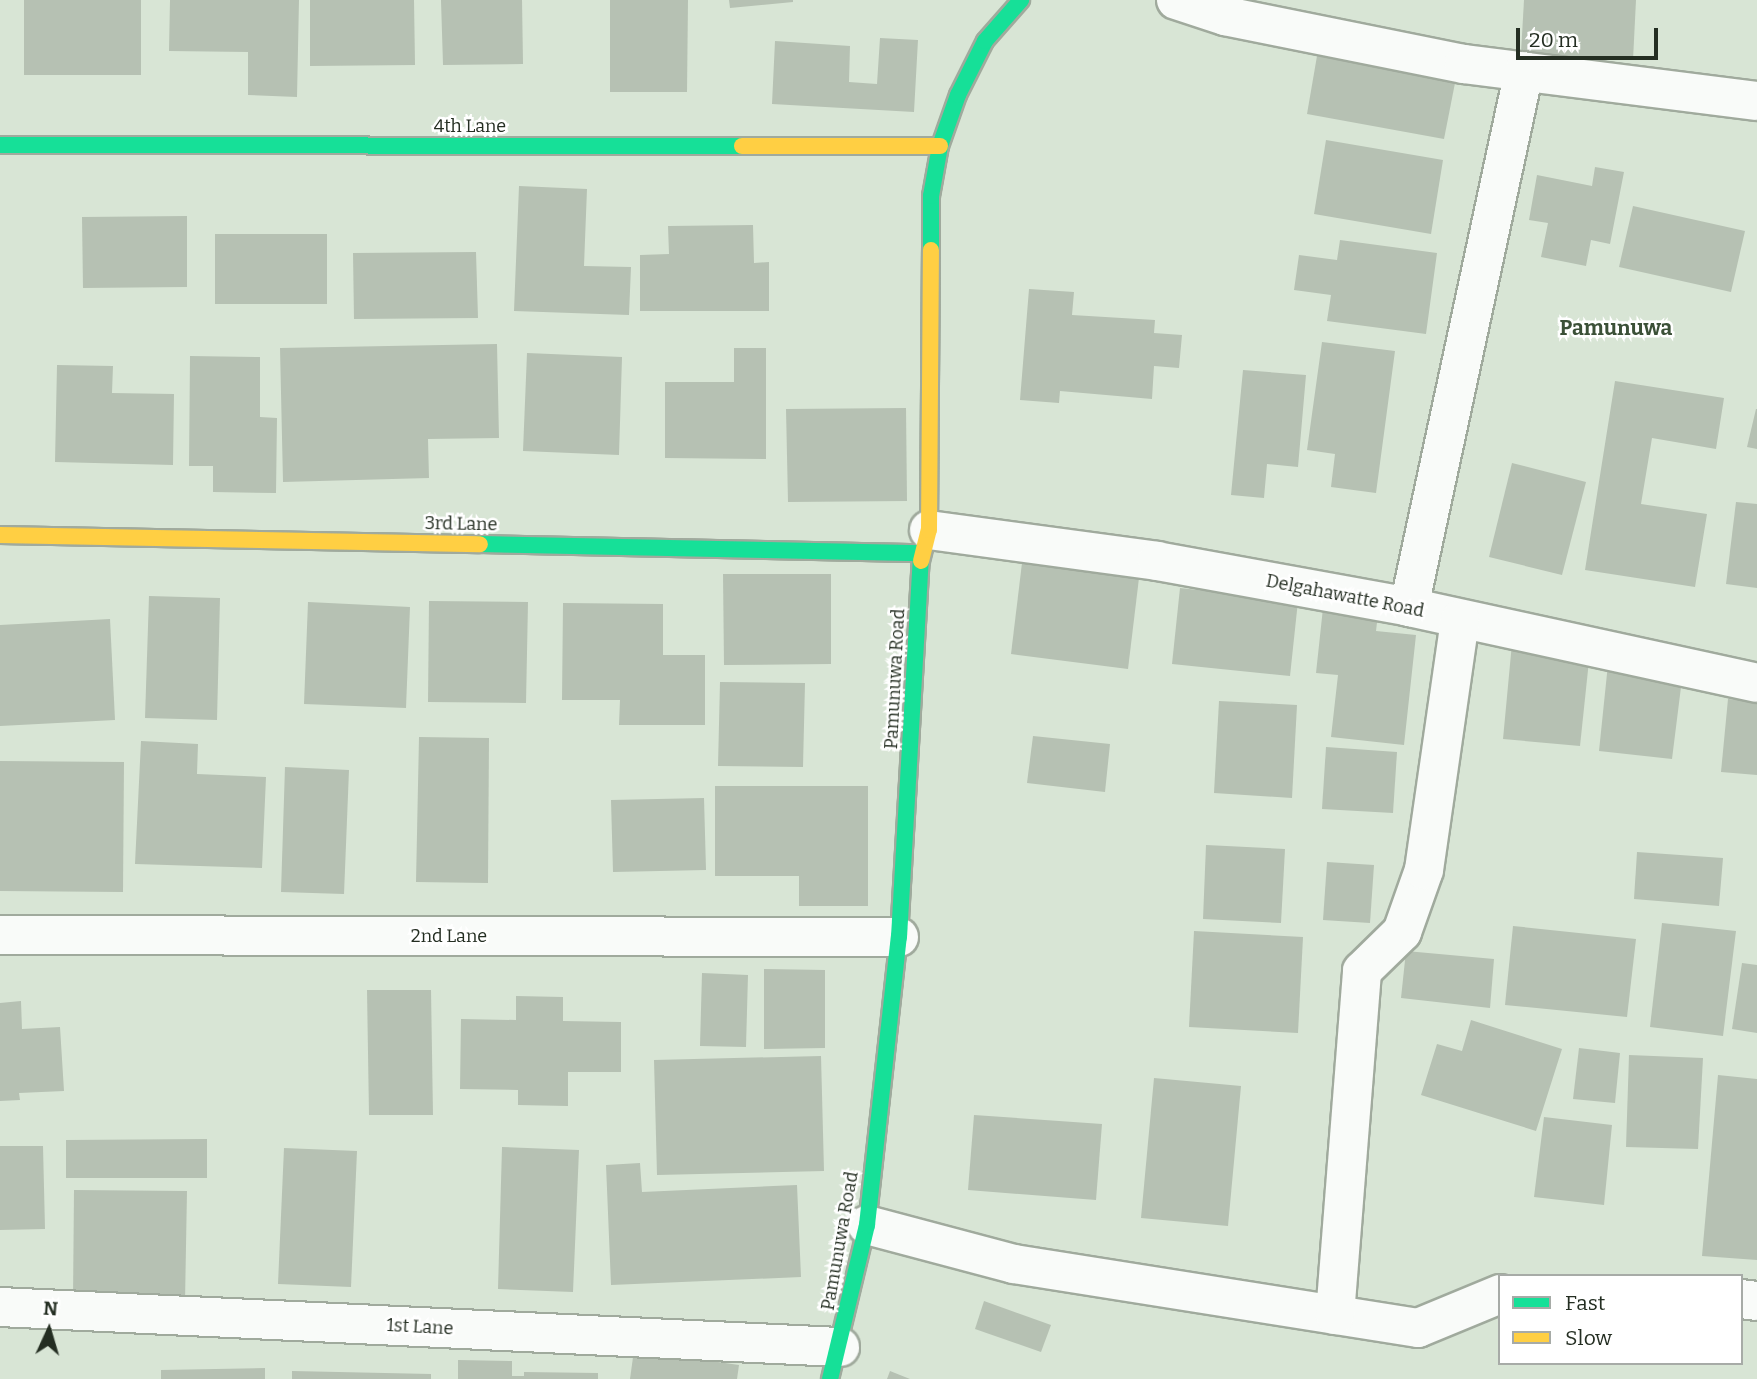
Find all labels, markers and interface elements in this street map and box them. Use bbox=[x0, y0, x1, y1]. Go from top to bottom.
scale bar bbox=[1519, 14, 1661, 58]
text: 20 m bbox=[1529, 27, 1578, 53]
street label: 4th Lane bbox=[434, 115, 506, 137]
district label: Pamunuwa bbox=[1560, 315, 1672, 341]
street label: 3rd Lane bbox=[425, 513, 497, 535]
street label: Delgahawatte Road bbox=[1264, 570, 1426, 622]
street label: Pamunuwa Road bbox=[881, 608, 909, 750]
street label: 2nd Lane bbox=[411, 925, 487, 947]
street label: Pamunuwa Road bbox=[817, 1170, 863, 1312]
legend bbox=[1498, 1274, 1743, 1365]
text: Fast bbox=[1565, 1290, 1605, 1316]
north arrow bbox=[14, 1295, 84, 1365]
text: N bbox=[42, 1297, 59, 1321]
street label: 1st Lane bbox=[386, 1314, 454, 1340]
text: Slow bbox=[1565, 1325, 1612, 1351]

